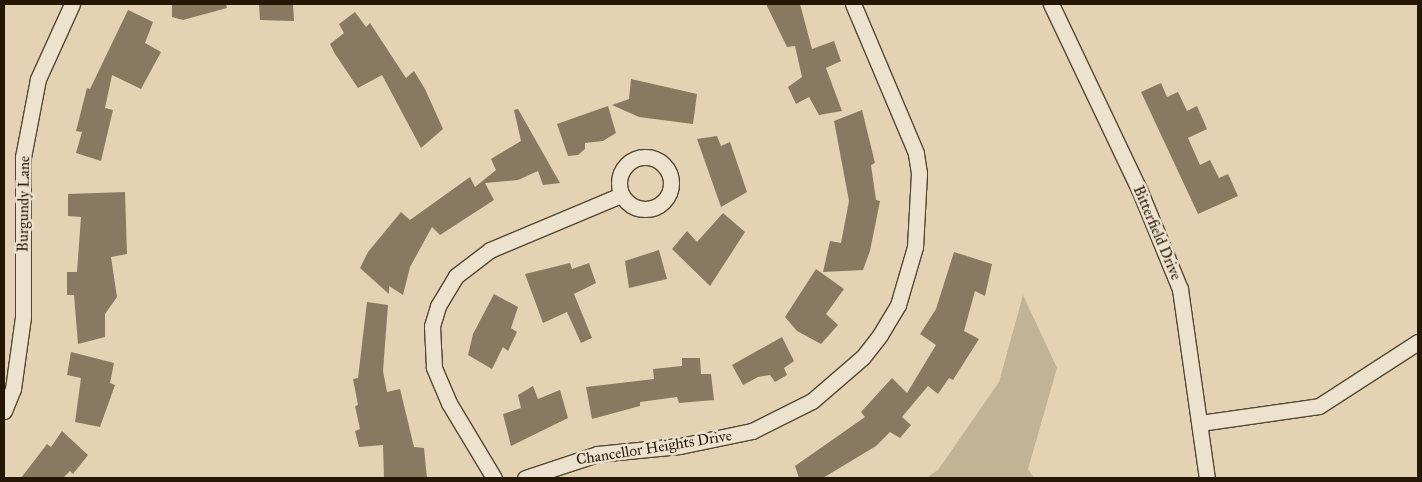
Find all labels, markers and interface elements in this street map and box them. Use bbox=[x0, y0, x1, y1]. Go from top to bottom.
street label: Burgundy Lane bbox=[14, 156, 34, 252]
street label: Bitterfield Drive bbox=[1129, 183, 1185, 283]
street label: Chancellor Heights Drive bbox=[575, 427, 733, 469]

